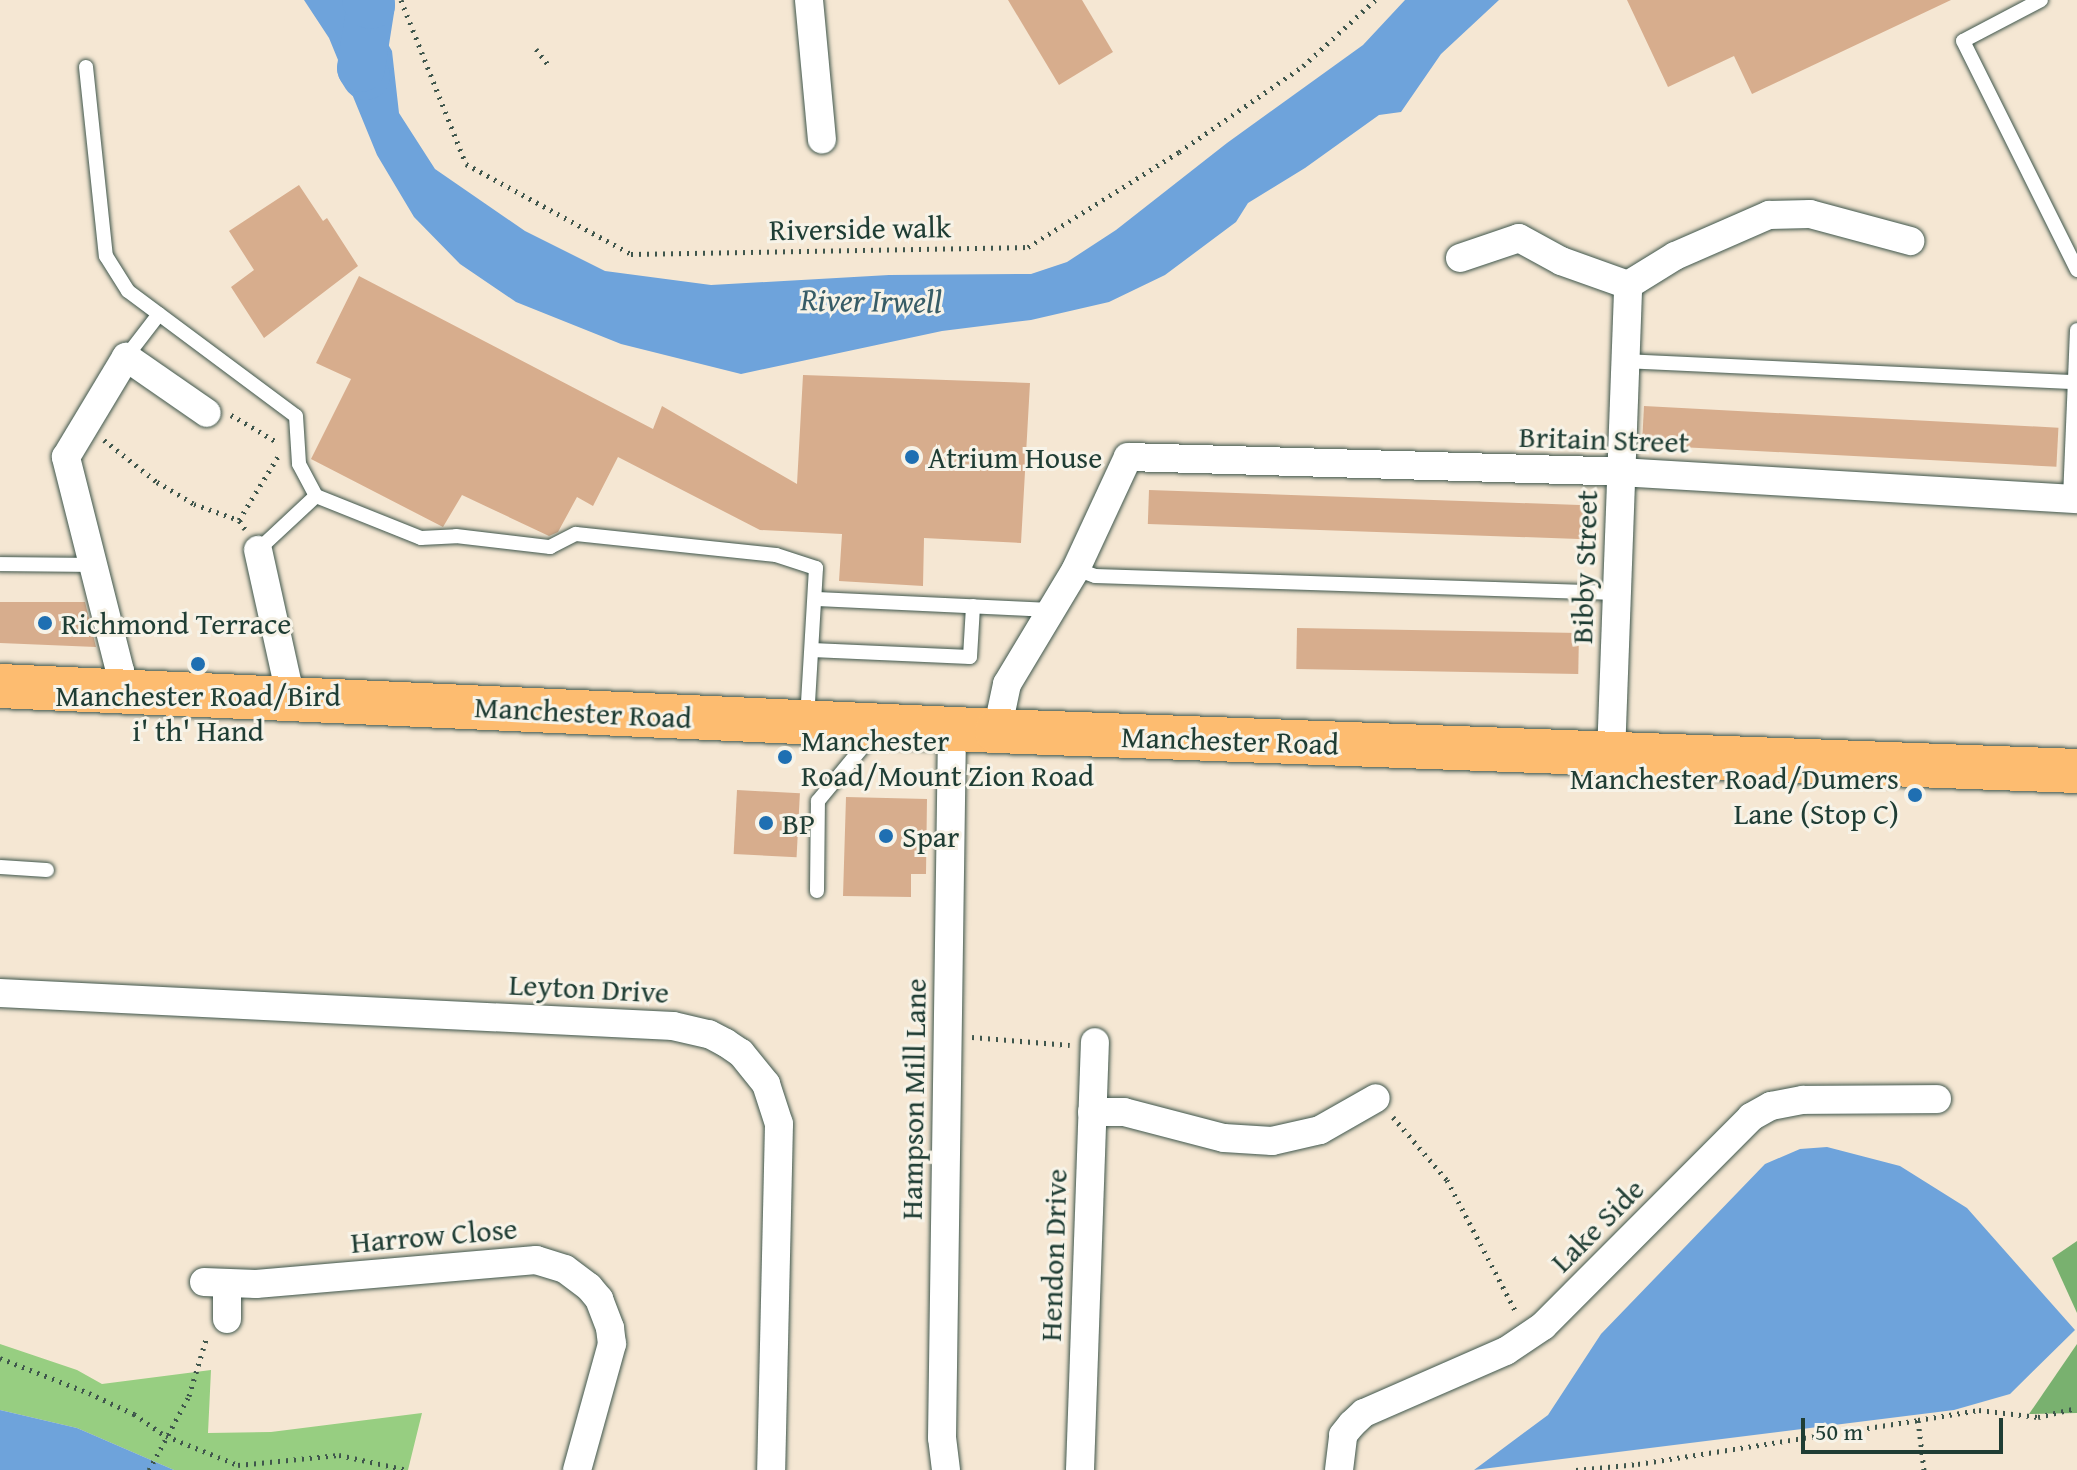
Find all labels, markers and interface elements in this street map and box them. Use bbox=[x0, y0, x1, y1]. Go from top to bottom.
street label: Riverside walk bbox=[769, 208, 951, 248]
water label: River Irwell bbox=[800, 281, 942, 321]
street label: Britain Street bbox=[1518, 418, 1690, 460]
place label: Atrium House bbox=[928, 439, 1102, 475]
marker: Atrium House bbox=[903, 448, 921, 466]
street label: Bibby Street bbox=[1563, 489, 1605, 645]
place label: Richmond Terrace bbox=[61, 605, 291, 641]
marker: Richmond Terrace bbox=[36, 614, 54, 632]
marker: Manchester Road/Bird i' th' Hand bbox=[189, 655, 207, 673]
place label: Manchester Road/Bird i' th' Hand bbox=[55, 677, 341, 748]
street label: Manchester Road bbox=[473, 688, 693, 736]
street label: Manchester Road bbox=[1121, 718, 1339, 762]
place label: Manchester Road/Mount Zion Road bbox=[801, 722, 1094, 792]
marker: Manchester Road/Mount Zion Road bbox=[776, 748, 794, 766]
place label: Manchester Road/Dumers Lane (Stop C) bbox=[1570, 760, 1899, 830]
marker: Manchester Road/Dumers Lane (Stop C) bbox=[1906, 786, 1924, 804]
place label: BP bbox=[782, 805, 815, 841]
marker: BP bbox=[757, 814, 775, 832]
place label: Spar bbox=[902, 818, 959, 854]
marker: Spar bbox=[877, 827, 895, 845]
street label: Leyton Drive bbox=[508, 966, 670, 1010]
street label: Hampson Mill Lane bbox=[893, 978, 933, 1220]
street label: Hendon Drive bbox=[1032, 1168, 1074, 1342]
street label: Lake Side bbox=[1543, 1171, 1651, 1279]
street label: Harrow Close bbox=[349, 1210, 519, 1260]
scale bar bbox=[1805, 1402, 2007, 1452]
text: 50 m bbox=[1815, 1414, 1863, 1449]

